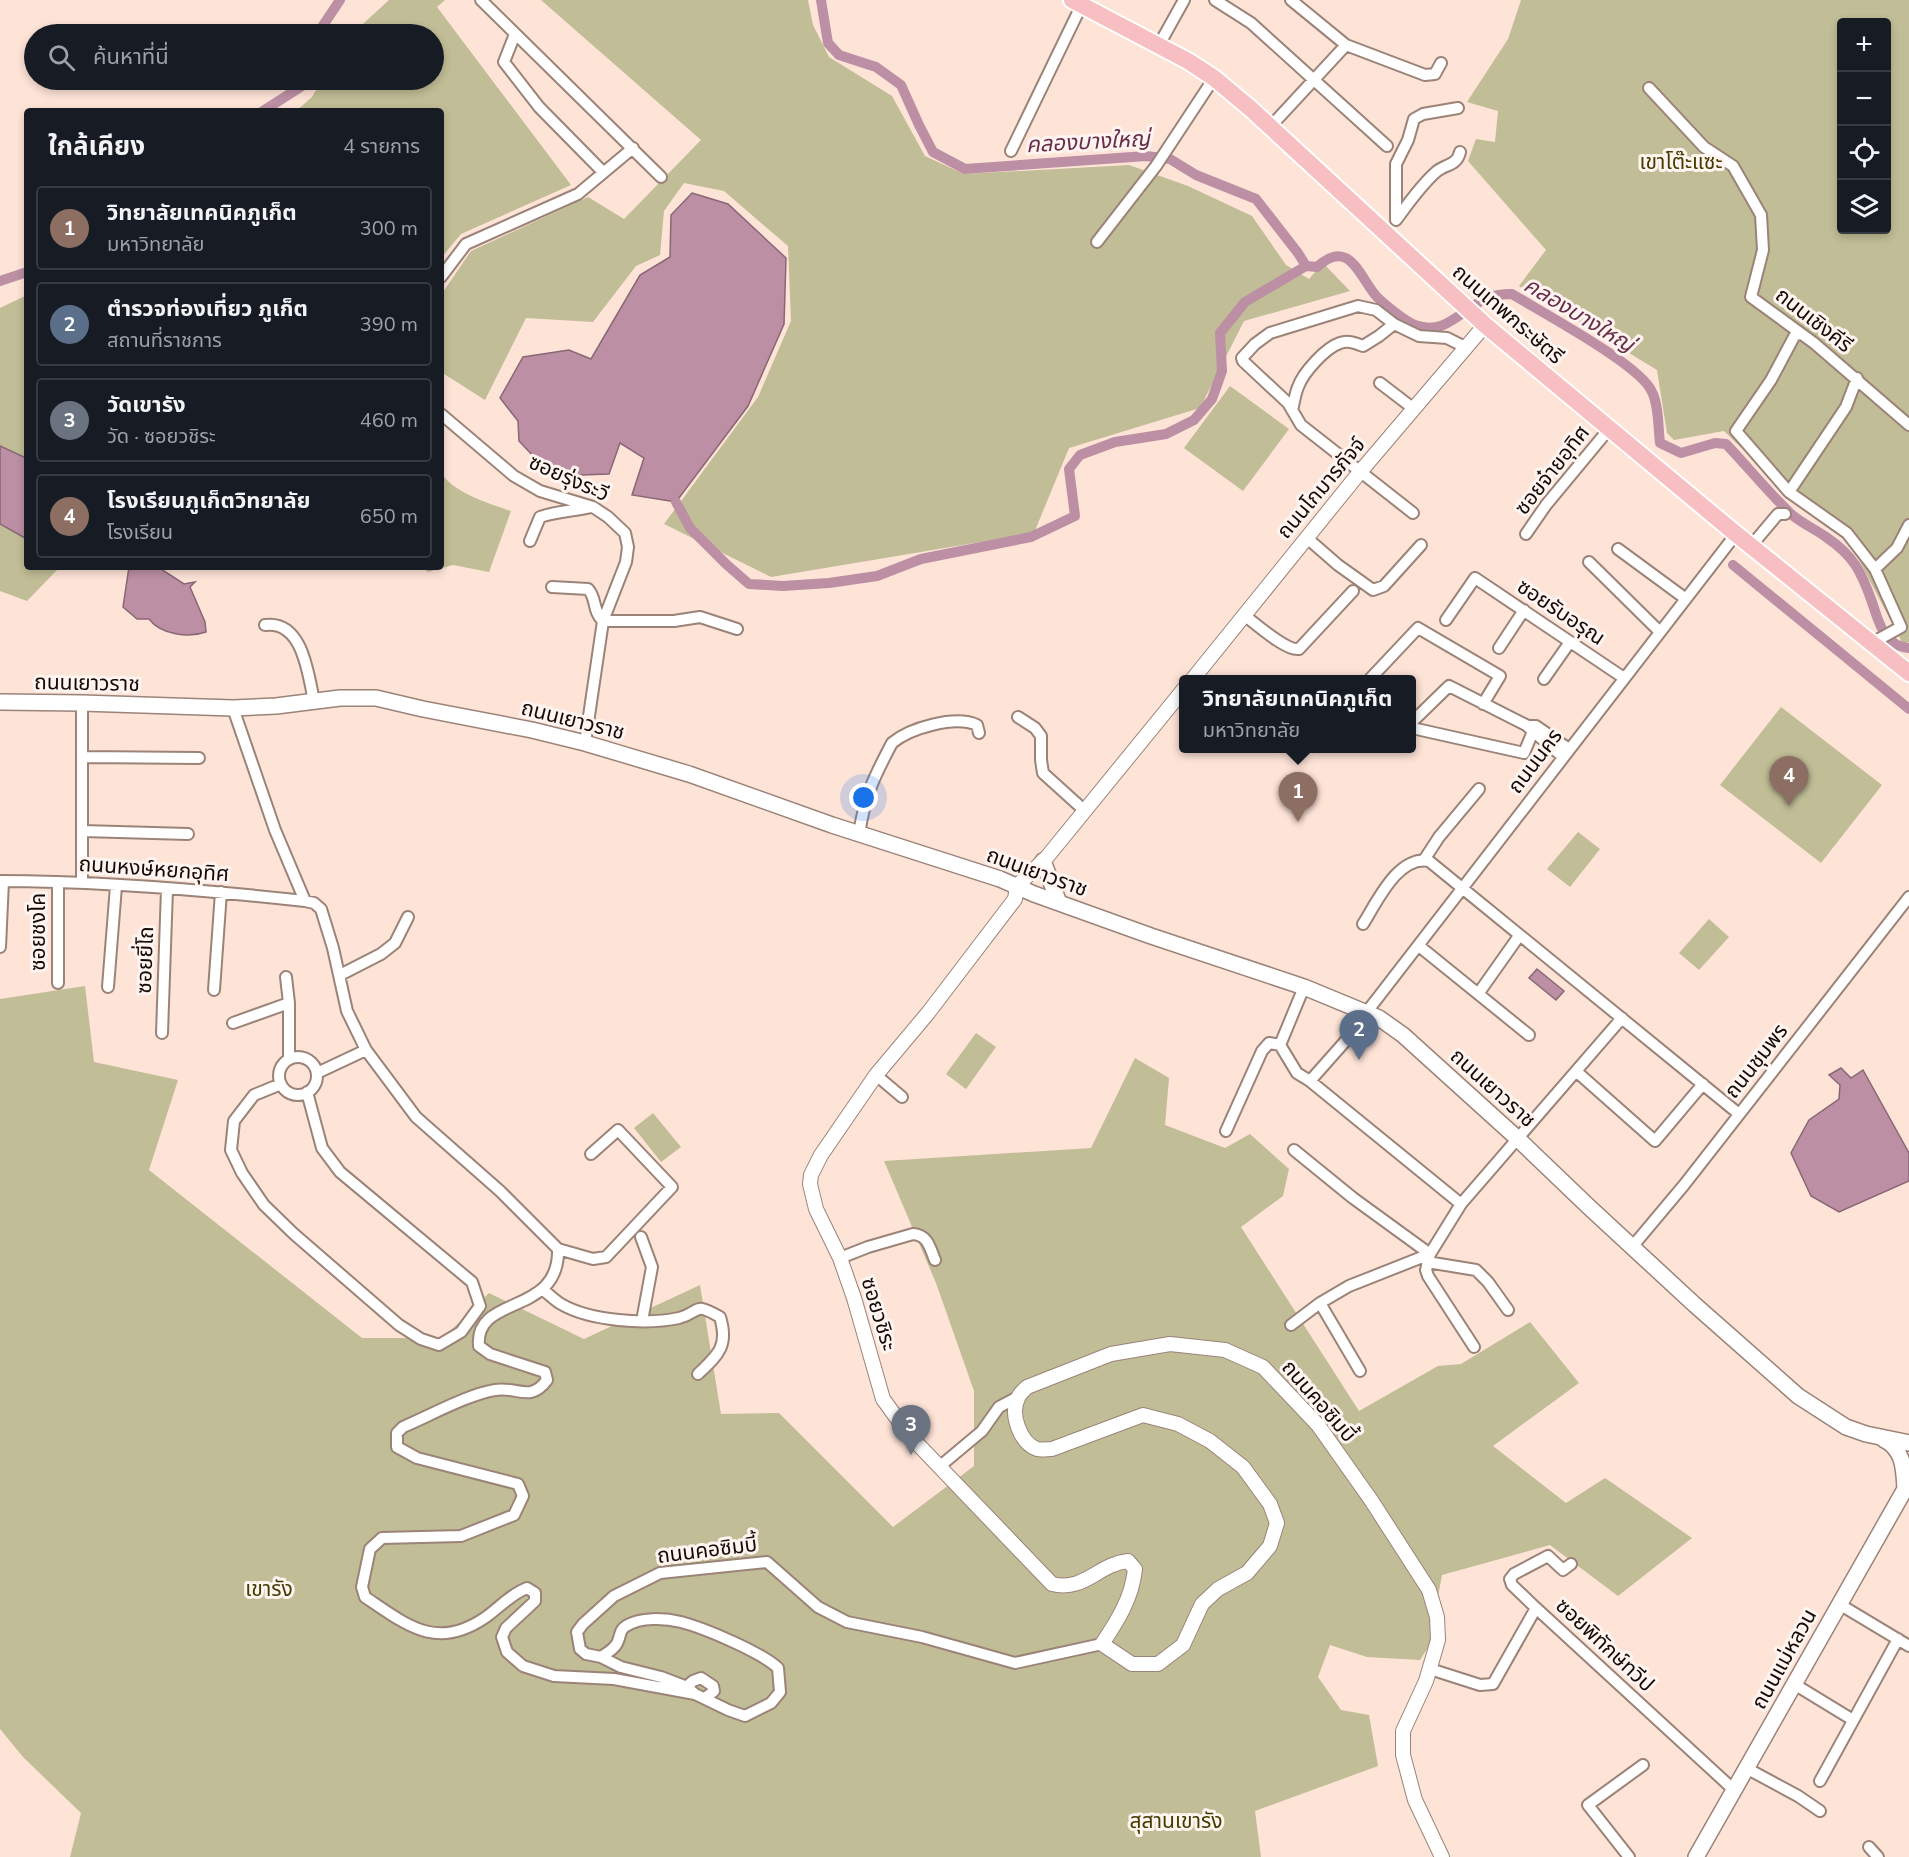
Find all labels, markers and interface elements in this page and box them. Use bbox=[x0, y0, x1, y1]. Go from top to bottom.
map controls bbox=[1837, 18, 1891, 234]
button: + bbox=[1837, 18, 1891, 72]
search box bbox=[24, 24, 444, 90]
icon: search bbox=[45, 41, 78, 74]
text: ค้นหาที่นี่ bbox=[93, 42, 169, 72]
button: − bbox=[1837, 72, 1891, 126]
water label: คลองบางใหญ่ bbox=[1025, 124, 1154, 160]
button: locate bbox=[1837, 126, 1891, 180]
text: ใกล้เคียง bbox=[48, 129, 145, 164]
text: 4 รายการ bbox=[343, 133, 420, 160]
park label: เขาโต๊ะแซะ bbox=[1639, 148, 1723, 176]
button: layers bbox=[1837, 180, 1891, 234]
text: วิทยาลัยเทคนิคภูเก็ต bbox=[107, 198, 297, 228]
text: 1 bbox=[64, 215, 76, 242]
text: 300 m bbox=[360, 215, 418, 242]
text: มหาวิทยาลัย bbox=[107, 231, 204, 258]
street label: ถนนเทพกระษัตรี bbox=[1446, 258, 1570, 370]
water label: คลองบางใหญ่ bbox=[1518, 270, 1642, 361]
street label: ถนนเชิงคีรี bbox=[1770, 281, 1858, 359]
text: ตำรวจท่องเที่ยว ภูเก็ต bbox=[107, 294, 308, 324]
text: 2 bbox=[64, 311, 76, 338]
text: 390 m bbox=[360, 311, 418, 338]
text: สถานที่ราชการ bbox=[107, 327, 222, 354]
text: วัดเขารัง bbox=[107, 390, 186, 420]
text: 3 bbox=[64, 407, 76, 434]
text: 460 m bbox=[360, 407, 418, 434]
street label: ซอยจ๋ายอุทิศ bbox=[1508, 419, 1596, 521]
text: วัด · ซอยวชิระ bbox=[107, 423, 216, 450]
street label: ถนนโกมารภัจจ์ bbox=[1270, 431, 1372, 545]
street label: ซอยรุ่งระวี bbox=[524, 448, 614, 508]
text: โรงเรียนภูเก็ตวิทยาลัย bbox=[107, 486, 310, 516]
text: 4 bbox=[64, 503, 76, 530]
text: 650 m bbox=[360, 503, 418, 530]
text: โรงเรียน bbox=[107, 519, 173, 546]
street label: ซอยรับอรุณ bbox=[1511, 572, 1611, 652]
street label: ถนนเยาวราช bbox=[34, 668, 140, 698]
popup bbox=[1179, 675, 1416, 753]
text: วิทยาลัยเทคนิคภูเก็ต bbox=[1203, 684, 1392, 714]
street label: ถนนเยาวราช bbox=[518, 694, 628, 746]
text: มหาวิทยาลัย bbox=[1203, 717, 1300, 744]
street label: ถนนนคร bbox=[1501, 723, 1569, 799]
pin: 4 bbox=[1770, 756, 1808, 806]
pin: 1 bbox=[1278, 772, 1318, 822]
your location bbox=[849, 783, 878, 812]
street label: ถนนเยาวราช bbox=[983, 841, 1091, 903]
street label: ถนนหงษ์หยกอุทิศ bbox=[78, 850, 230, 888]
street label: ซอยชงโค bbox=[24, 893, 52, 971]
street label: ซอยยี่โถ bbox=[129, 926, 160, 994]
pin: 2 bbox=[1340, 1010, 1378, 1060]
street label: ถนนชุมพร bbox=[1718, 1018, 1794, 1104]
street label: ถนนเยาวราช bbox=[1444, 1042, 1542, 1134]
street label: ซอยวชิระ bbox=[855, 1274, 903, 1354]
street label: ถนนคอซิมบี้ bbox=[1275, 1353, 1363, 1448]
pin: 3 bbox=[892, 1406, 930, 1455]
street label: ถนนคอซิมบี้ bbox=[655, 1529, 759, 1570]
park label: เขารัง bbox=[245, 1575, 293, 1603]
street label: ซอยพิทักษ์ทวีป bbox=[1550, 1592, 1660, 1698]
street label: ถนนแม่หลวน bbox=[1745, 1604, 1823, 1714]
park label: สุสานเขารัง bbox=[1130, 1807, 1222, 1835]

